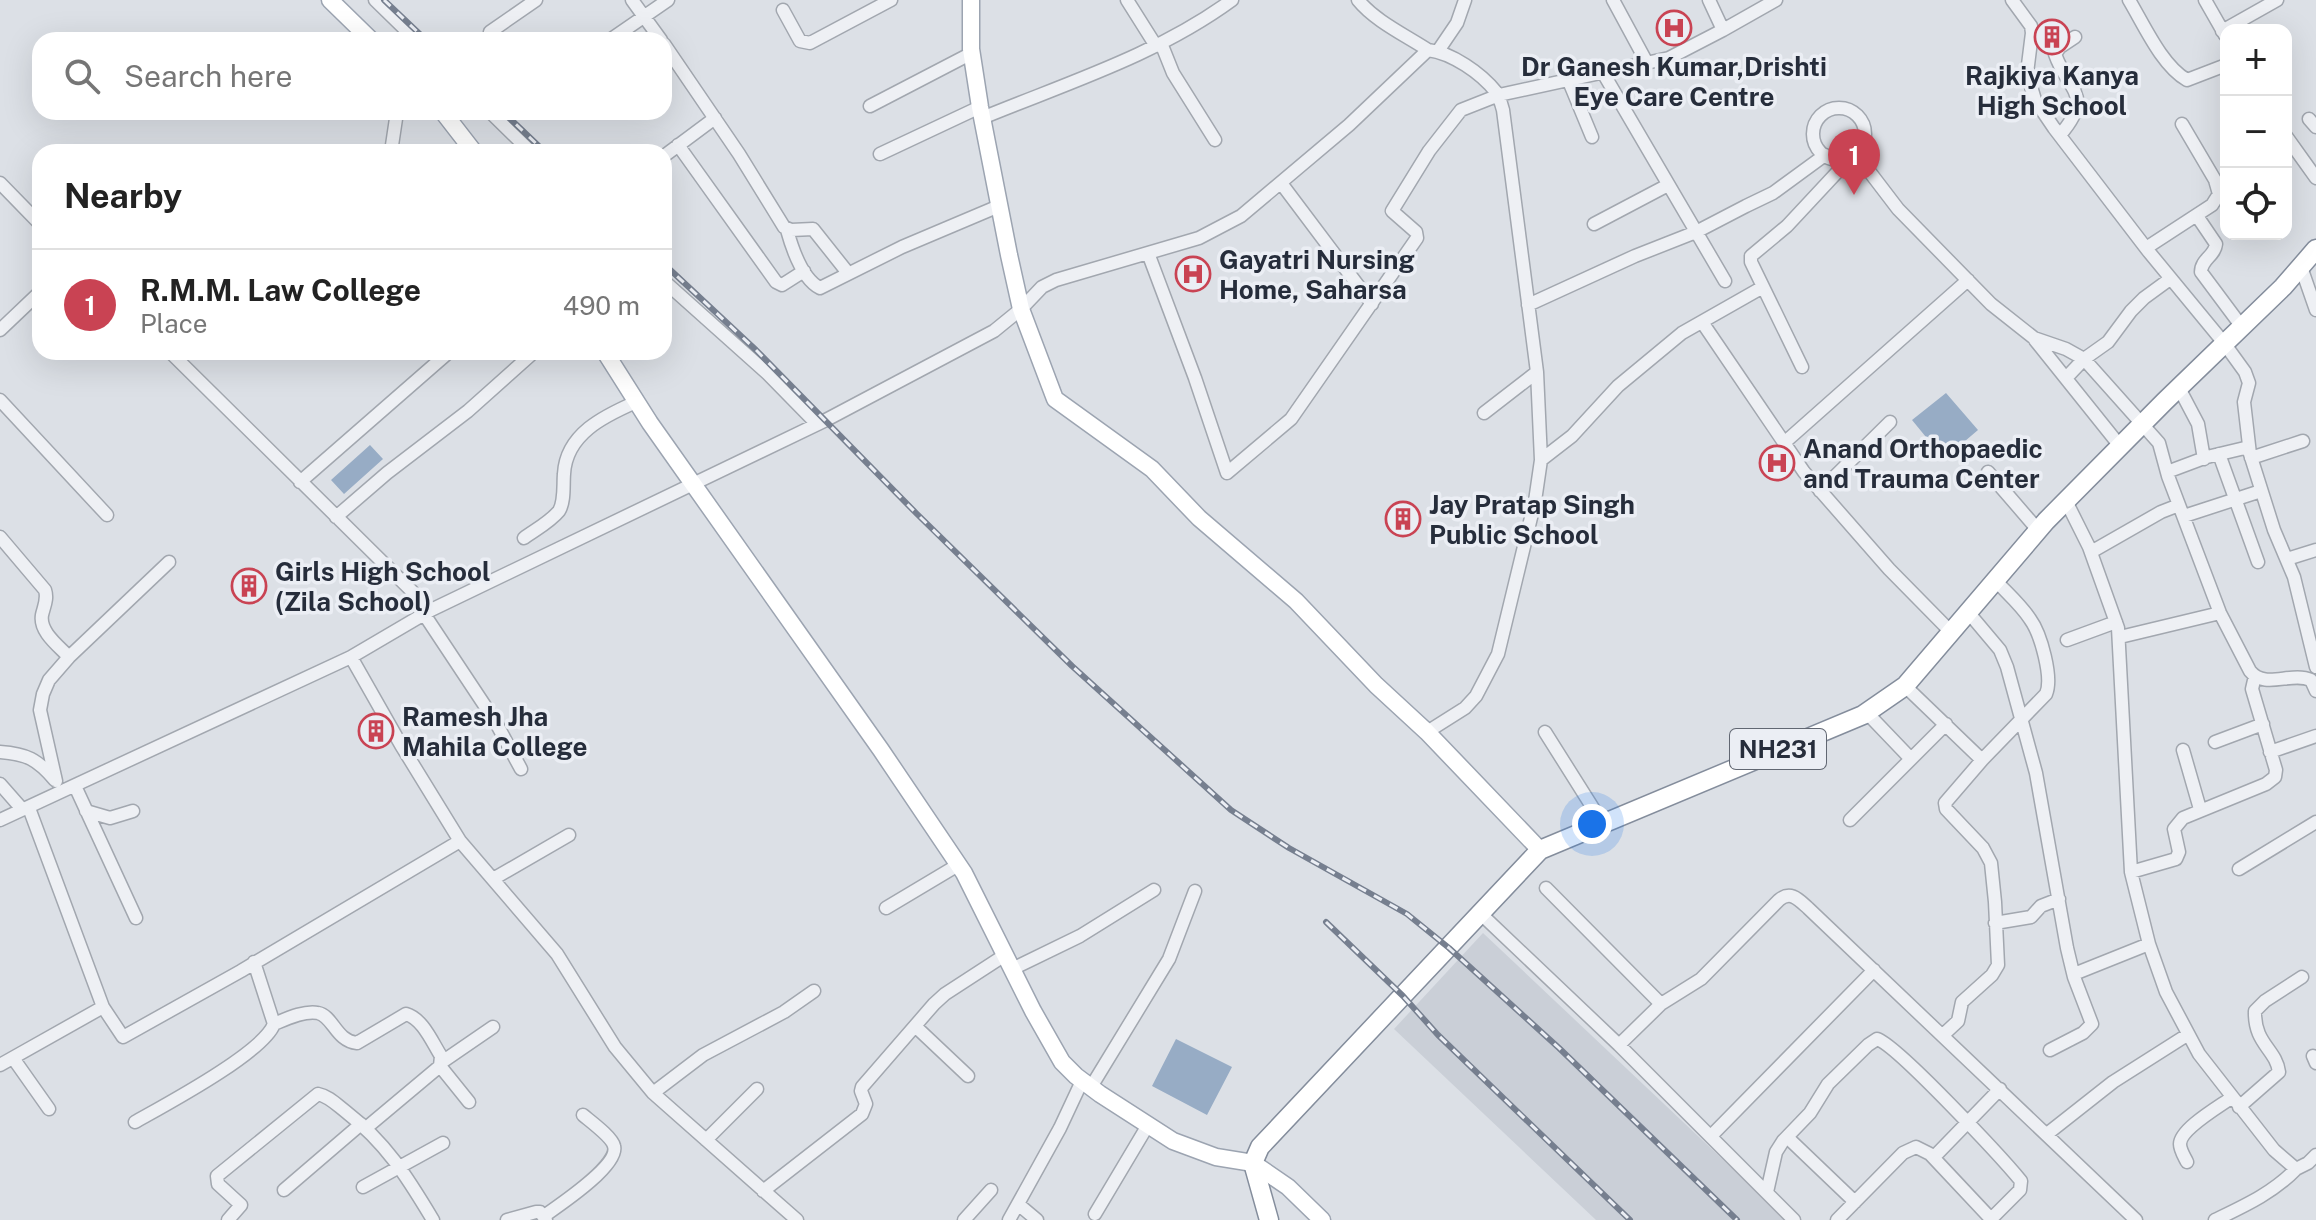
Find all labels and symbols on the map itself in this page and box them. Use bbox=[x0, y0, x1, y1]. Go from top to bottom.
hospital icon: Dr Ganesh Kumar,Drishti Eye Care Centre bbox=[1655, 9, 1693, 47]
building icon: Rajkiya Kanya High School bbox=[2033, 18, 2071, 56]
place label: Dr Ganesh Kumar,Drishti Eye Care Centre bbox=[1521, 51, 1827, 112]
place label: Rajkiya Kanya High School bbox=[1965, 60, 2139, 121]
pin: 1 bbox=[1828, 129, 1880, 195]
place label: Gayatri Nursing Home, Saharsa bbox=[1219, 244, 1415, 305]
hospital icon: Gayatri Nursing Home, Saharsa bbox=[1174, 255, 1212, 293]
place label: Anand Orthopaedic and Trauma Center bbox=[1803, 433, 2043, 494]
hospital icon: Anand Orthopaedic and Trauma Center bbox=[1758, 444, 1796, 482]
place label: Jay Pratap Singh Public School bbox=[1429, 489, 1635, 550]
building icon: Jay Pratap Singh Public School bbox=[1384, 500, 1422, 538]
place label: Girls High School (Zila School) bbox=[275, 556, 491, 617]
building icon: Girls High School (Zila School) bbox=[230, 567, 268, 605]
place label: Ramesh Jha Mahila College bbox=[402, 701, 587, 762]
building icon: Ramesh Jha Mahila College bbox=[357, 712, 395, 750]
road number: NH231 bbox=[1730, 729, 1826, 769]
your location bbox=[1572, 804, 1612, 844]

